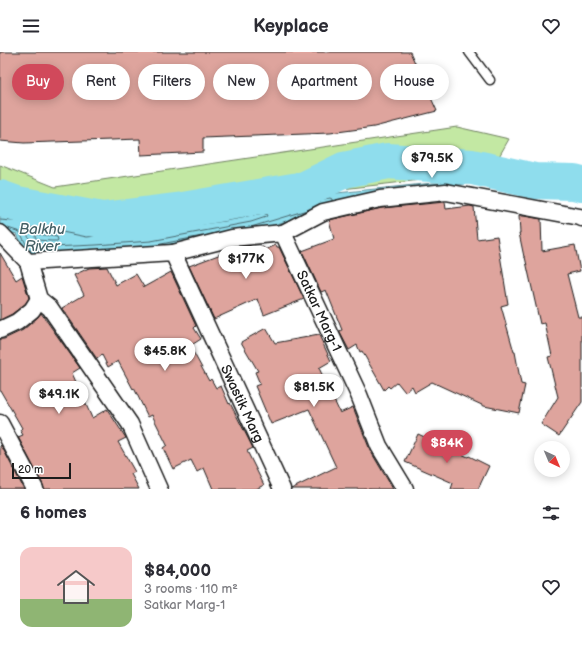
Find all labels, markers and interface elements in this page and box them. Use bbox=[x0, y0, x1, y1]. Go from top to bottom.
icon: menu bbox=[20, 15, 42, 37]
icon: heart bbox=[540, 15, 562, 37]
text: Keyplace bbox=[253, 16, 329, 37]
chip: Buy bbox=[12, 64, 64, 100]
chip: Rent bbox=[72, 64, 130, 100]
chip: Filters bbox=[138, 64, 205, 100]
chip: New bbox=[213, 64, 269, 100]
chip: Apartment bbox=[277, 64, 372, 100]
chip: House bbox=[380, 64, 449, 100]
pin: $79.5K bbox=[399, 145, 465, 179]
text: $79.5K bbox=[411, 150, 453, 166]
water label: Balkhu River bbox=[19, 220, 66, 256]
pin: $177K bbox=[218, 246, 274, 280]
text: $177K bbox=[227, 251, 265, 267]
street label: Satkar Marg-1 bbox=[293, 267, 346, 354]
pin: $45.8K bbox=[132, 338, 198, 372]
text: $45.8K bbox=[143, 343, 187, 359]
street label: Swastik Marg bbox=[217, 362, 268, 445]
pin: $81.5K bbox=[281, 374, 347, 408]
text: $81.5K bbox=[293, 379, 335, 395]
pin: $49.1K bbox=[26, 381, 92, 415]
text: $49.1K bbox=[38, 386, 80, 402]
pin: $84K bbox=[423, 430, 471, 464]
text: $84K bbox=[431, 435, 463, 451]
north arrow bbox=[534, 441, 570, 477]
map controls bbox=[534, 441, 570, 477]
scale bar bbox=[12, 461, 71, 480]
text: 20 m bbox=[18, 463, 43, 476]
icon: filters bbox=[540, 502, 562, 524]
text: 6 homes bbox=[20, 503, 87, 523]
text: $84,000 bbox=[144, 561, 211, 581]
icon: home bbox=[52, 563, 100, 611]
icon: heart bbox=[540, 576, 562, 598]
text: 3 rooms · 110 m² bbox=[144, 581, 238, 597]
text: Satkar Marg-1 bbox=[144, 597, 225, 613]

